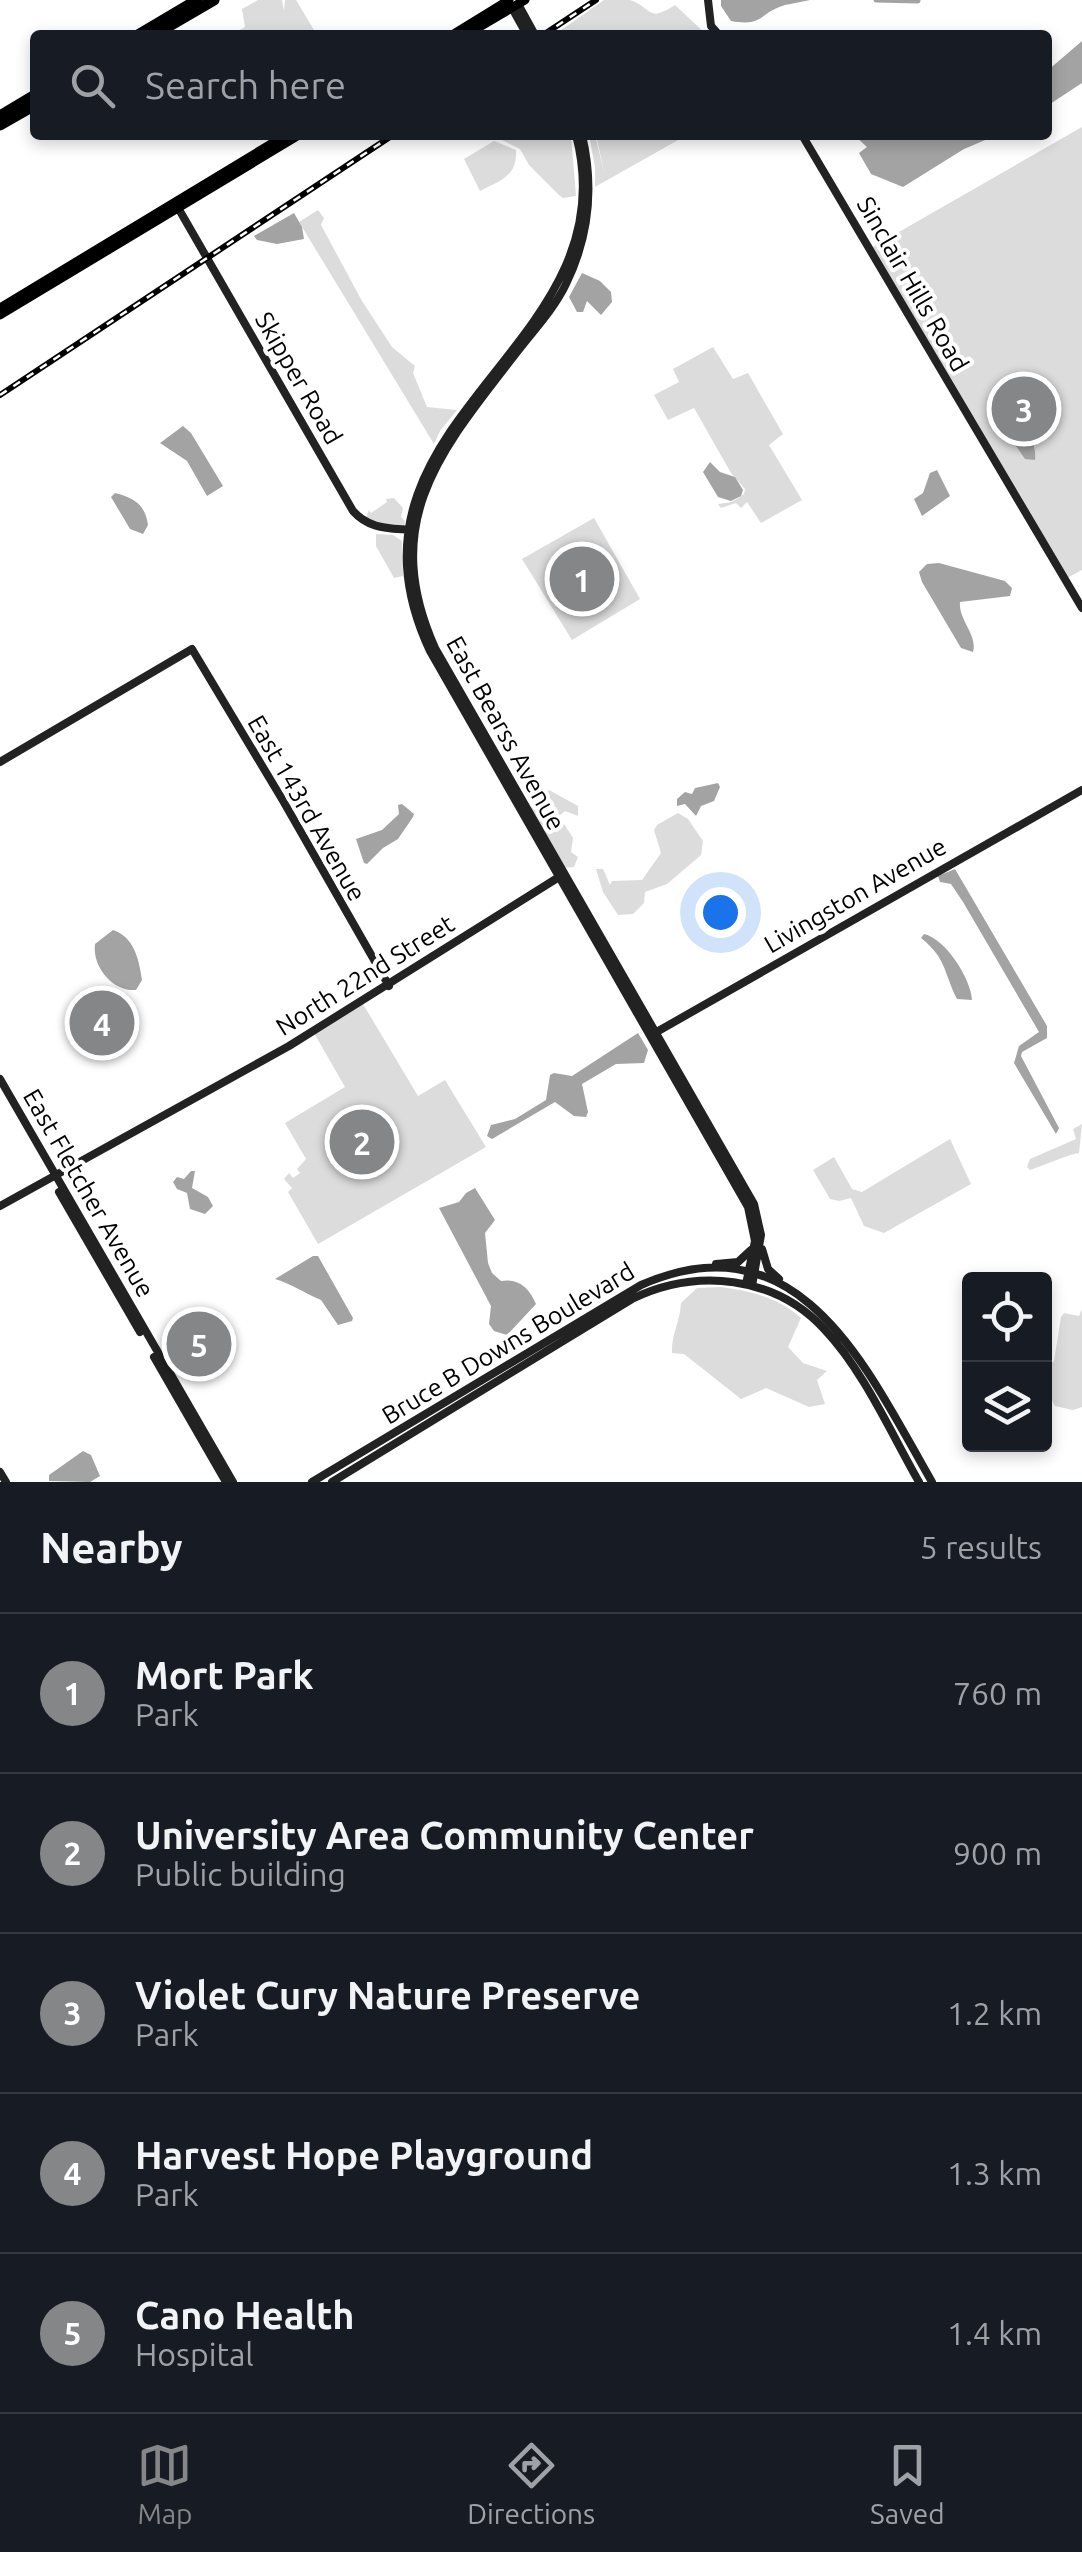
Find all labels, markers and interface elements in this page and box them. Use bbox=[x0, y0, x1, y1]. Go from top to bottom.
search box bbox=[30, 30, 1052, 140]
icon: search bbox=[65, 58, 120, 113]
text: Search here bbox=[145, 64, 346, 106]
street label: Sinclair Hills Road bbox=[852, 192, 974, 376]
street label: Skipper Road bbox=[250, 307, 348, 449]
pin: 3 bbox=[992, 372, 1056, 446]
pin: 1 bbox=[550, 542, 614, 616]
street label: East Bearss Avenue bbox=[441, 631, 571, 835]
street label: East 143rd Avenue bbox=[242, 710, 372, 906]
street label: Livingston Avenue bbox=[759, 832, 951, 958]
your location bbox=[695, 887, 746, 938]
street label: North 22nd Street bbox=[271, 909, 459, 1041]
pin: 4 bbox=[70, 986, 134, 1060]
street label: East Fletcher Avenue bbox=[18, 1084, 160, 1302]
pin: 2 bbox=[330, 1104, 394, 1180]
street label: Bruce B Downs Boulevard bbox=[377, 1257, 639, 1429]
map controls bbox=[962, 1272, 1052, 1452]
button: locate bbox=[962, 1272, 1052, 1362]
pin: 5 bbox=[166, 1306, 232, 1382]
button: layers bbox=[962, 1362, 1052, 1452]
text: Nearby bbox=[40, 1524, 183, 1571]
text: 5 results bbox=[920, 1529, 1042, 1565]
text: Mort Park bbox=[135, 1654, 314, 1696]
text: 1 bbox=[63, 1675, 82, 1711]
text: 760 m bbox=[953, 1675, 1042, 1711]
text: Park bbox=[135, 1696, 199, 1732]
text: University Area Community Center bbox=[135, 1814, 754, 1856]
text: 2 bbox=[63, 1835, 82, 1871]
text: 900 m bbox=[953, 1835, 1042, 1871]
text: Public building bbox=[135, 1856, 346, 1892]
text: Violet Cury Nature Preserve bbox=[135, 1974, 640, 2016]
text: 3 bbox=[63, 1995, 82, 2031]
text: 1.2 km bbox=[947, 1995, 1042, 2031]
text: Park bbox=[135, 2016, 199, 2052]
text: Harvest Hope Playground bbox=[135, 2134, 593, 2176]
text: 4 bbox=[63, 2155, 82, 2191]
text: 1.3 km bbox=[947, 2155, 1042, 2191]
text: Park bbox=[135, 2176, 199, 2212]
text: Cano Health bbox=[135, 2294, 355, 2336]
text: 5 bbox=[63, 2315, 82, 2351]
text: 1.4 km bbox=[947, 2315, 1042, 2351]
text: Hospital bbox=[135, 2336, 254, 2372]
tab: Map bbox=[137, 2438, 193, 2529]
tab: Directions bbox=[467, 2438, 595, 2529]
tab: Saved bbox=[870, 2438, 945, 2529]

